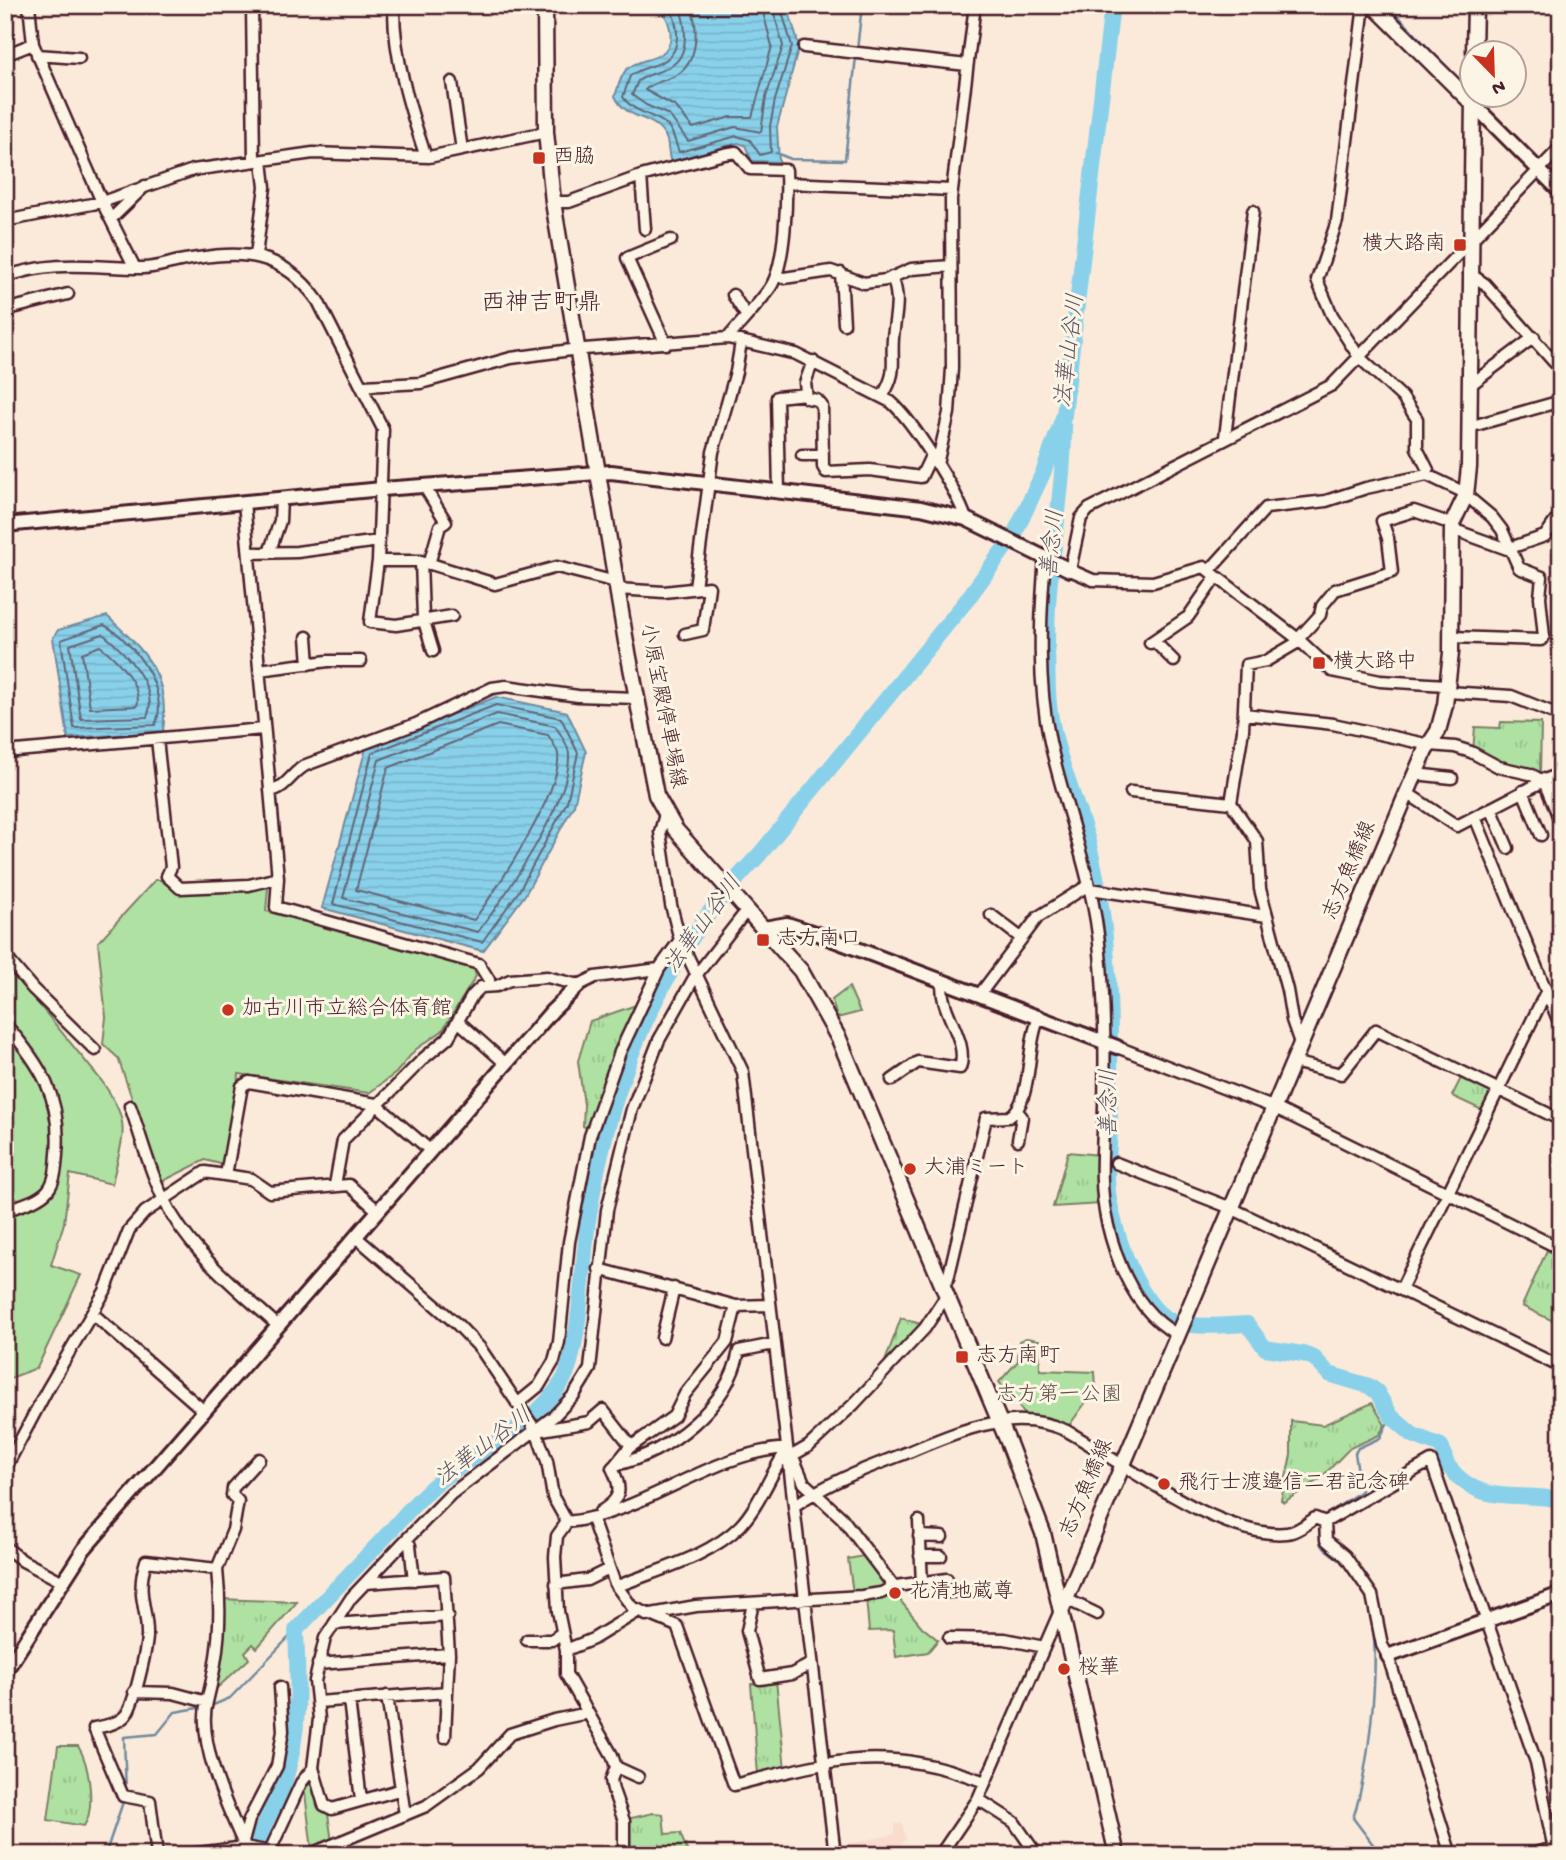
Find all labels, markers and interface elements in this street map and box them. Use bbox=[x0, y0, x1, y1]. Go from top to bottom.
north arrow bbox=[1458, 38, 1528, 108]
text: N bbox=[1488, 73, 1508, 99]
place label: 西脇 bbox=[553, 145, 595, 171]
marker: 西脇 bbox=[531, 150, 547, 166]
place label: 横大路南 bbox=[1362, 231, 1446, 258]
marker: 横大路南 bbox=[1452, 237, 1468, 253]
district label: 西神吉町鼎 bbox=[481, 289, 601, 319]
water label: 法華山谷川 bbox=[1050, 292, 1091, 410]
water label: 善念川 bbox=[1035, 508, 1071, 580]
street label: 小原宝殿停車場線 bbox=[633, 621, 691, 791]
place label: 横大路中 bbox=[1333, 649, 1417, 676]
marker: 横大路中 bbox=[1311, 655, 1327, 671]
street label: 志方魚橋線 bbox=[1317, 817, 1383, 924]
water label: 法華山谷川 bbox=[658, 870, 749, 979]
place label: 志方南口 bbox=[777, 926, 861, 953]
marker: 志方南口 bbox=[755, 932, 771, 948]
place label: 加古川市立総合体育館 bbox=[242, 996, 452, 1023]
marker: 加古川市立総合体育館 bbox=[220, 1002, 236, 1018]
water label: 善念川 bbox=[1095, 1069, 1124, 1138]
place label: 大浦ミート bbox=[924, 1156, 1029, 1182]
marker: 大浦ミート bbox=[902, 1161, 918, 1177]
place label: 志方南町 bbox=[976, 1343, 1060, 1370]
marker: 志方南町 bbox=[954, 1349, 970, 1365]
park label: 志方第一公園 bbox=[996, 1383, 1122, 1409]
water label: 法華山谷川 bbox=[429, 1402, 538, 1493]
street label: 志方魚橋線 bbox=[1054, 1435, 1120, 1542]
place label: 飛行士渡邉信二君記念碑 bbox=[1178, 1470, 1409, 1497]
marker: 飛行士渡邉信二君記念碑 bbox=[1156, 1476, 1172, 1492]
place label: 花清地蔵尊 bbox=[909, 1579, 1014, 1606]
marker: 花清地蔵尊 bbox=[887, 1585, 903, 1601]
place label: 桜華 bbox=[1078, 1655, 1120, 1682]
marker: 桜華 bbox=[1056, 1661, 1072, 1677]

